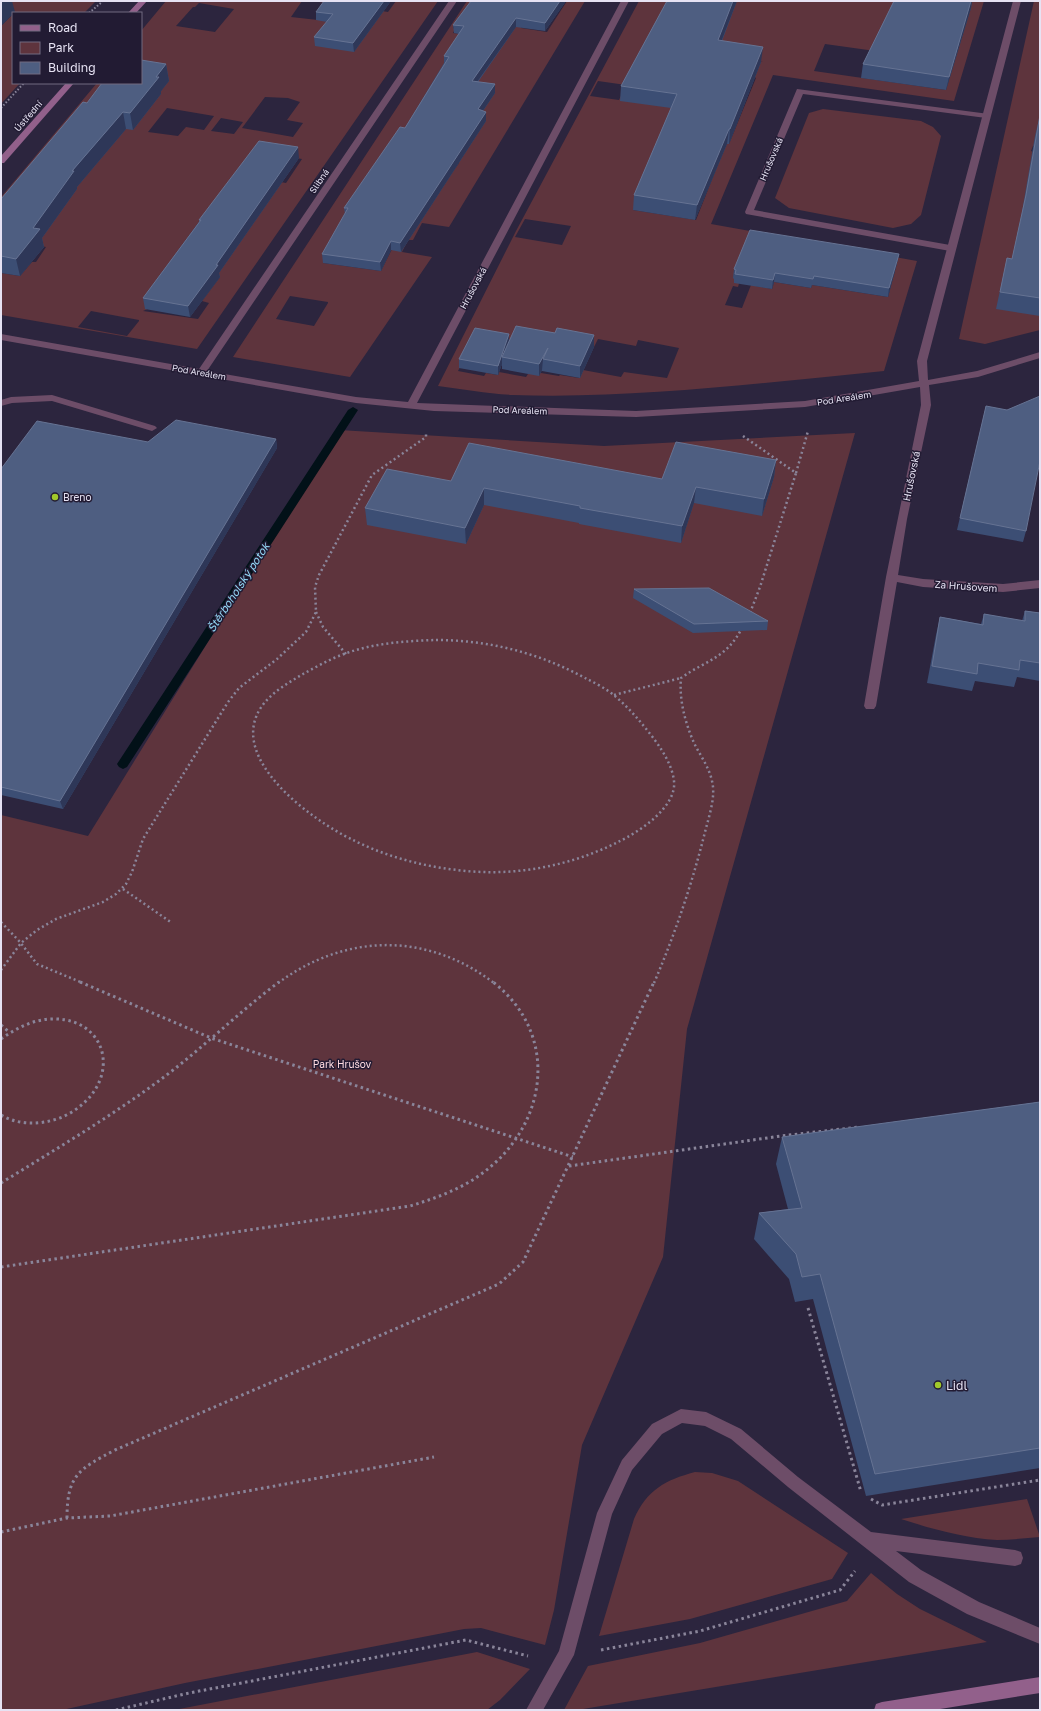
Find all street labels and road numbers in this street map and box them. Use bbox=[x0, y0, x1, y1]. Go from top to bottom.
street label: Ústřední bbox=[12, 98, 45, 134]
street label: Hrušovská bbox=[757, 136, 785, 182]
street label: Slibná bbox=[307, 167, 331, 195]
street label: Hrušovská bbox=[457, 265, 489, 311]
street label: Pod Areálem bbox=[171, 362, 227, 382]
street label: Pod Areálem bbox=[816, 388, 872, 408]
street label: Pod Areálem bbox=[492, 404, 548, 416]
street label: Hrušovská bbox=[900, 450, 922, 502]
street label: Za Hrušovem bbox=[934, 578, 998, 594]

